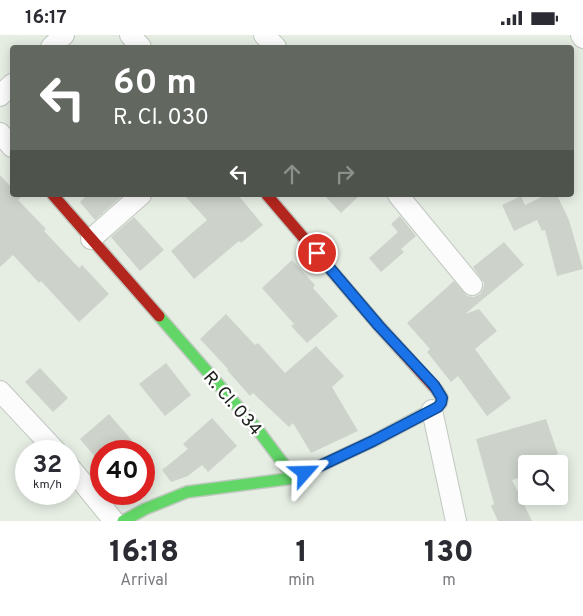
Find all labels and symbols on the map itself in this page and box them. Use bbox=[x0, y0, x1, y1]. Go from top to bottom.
pin bbox=[296, 232, 338, 274]
street label: R. Cl. 034 bbox=[198, 367, 266, 441]
speed limit sign: 40 bbox=[90, 440, 155, 505]
position arrow bbox=[278, 446, 330, 498]

